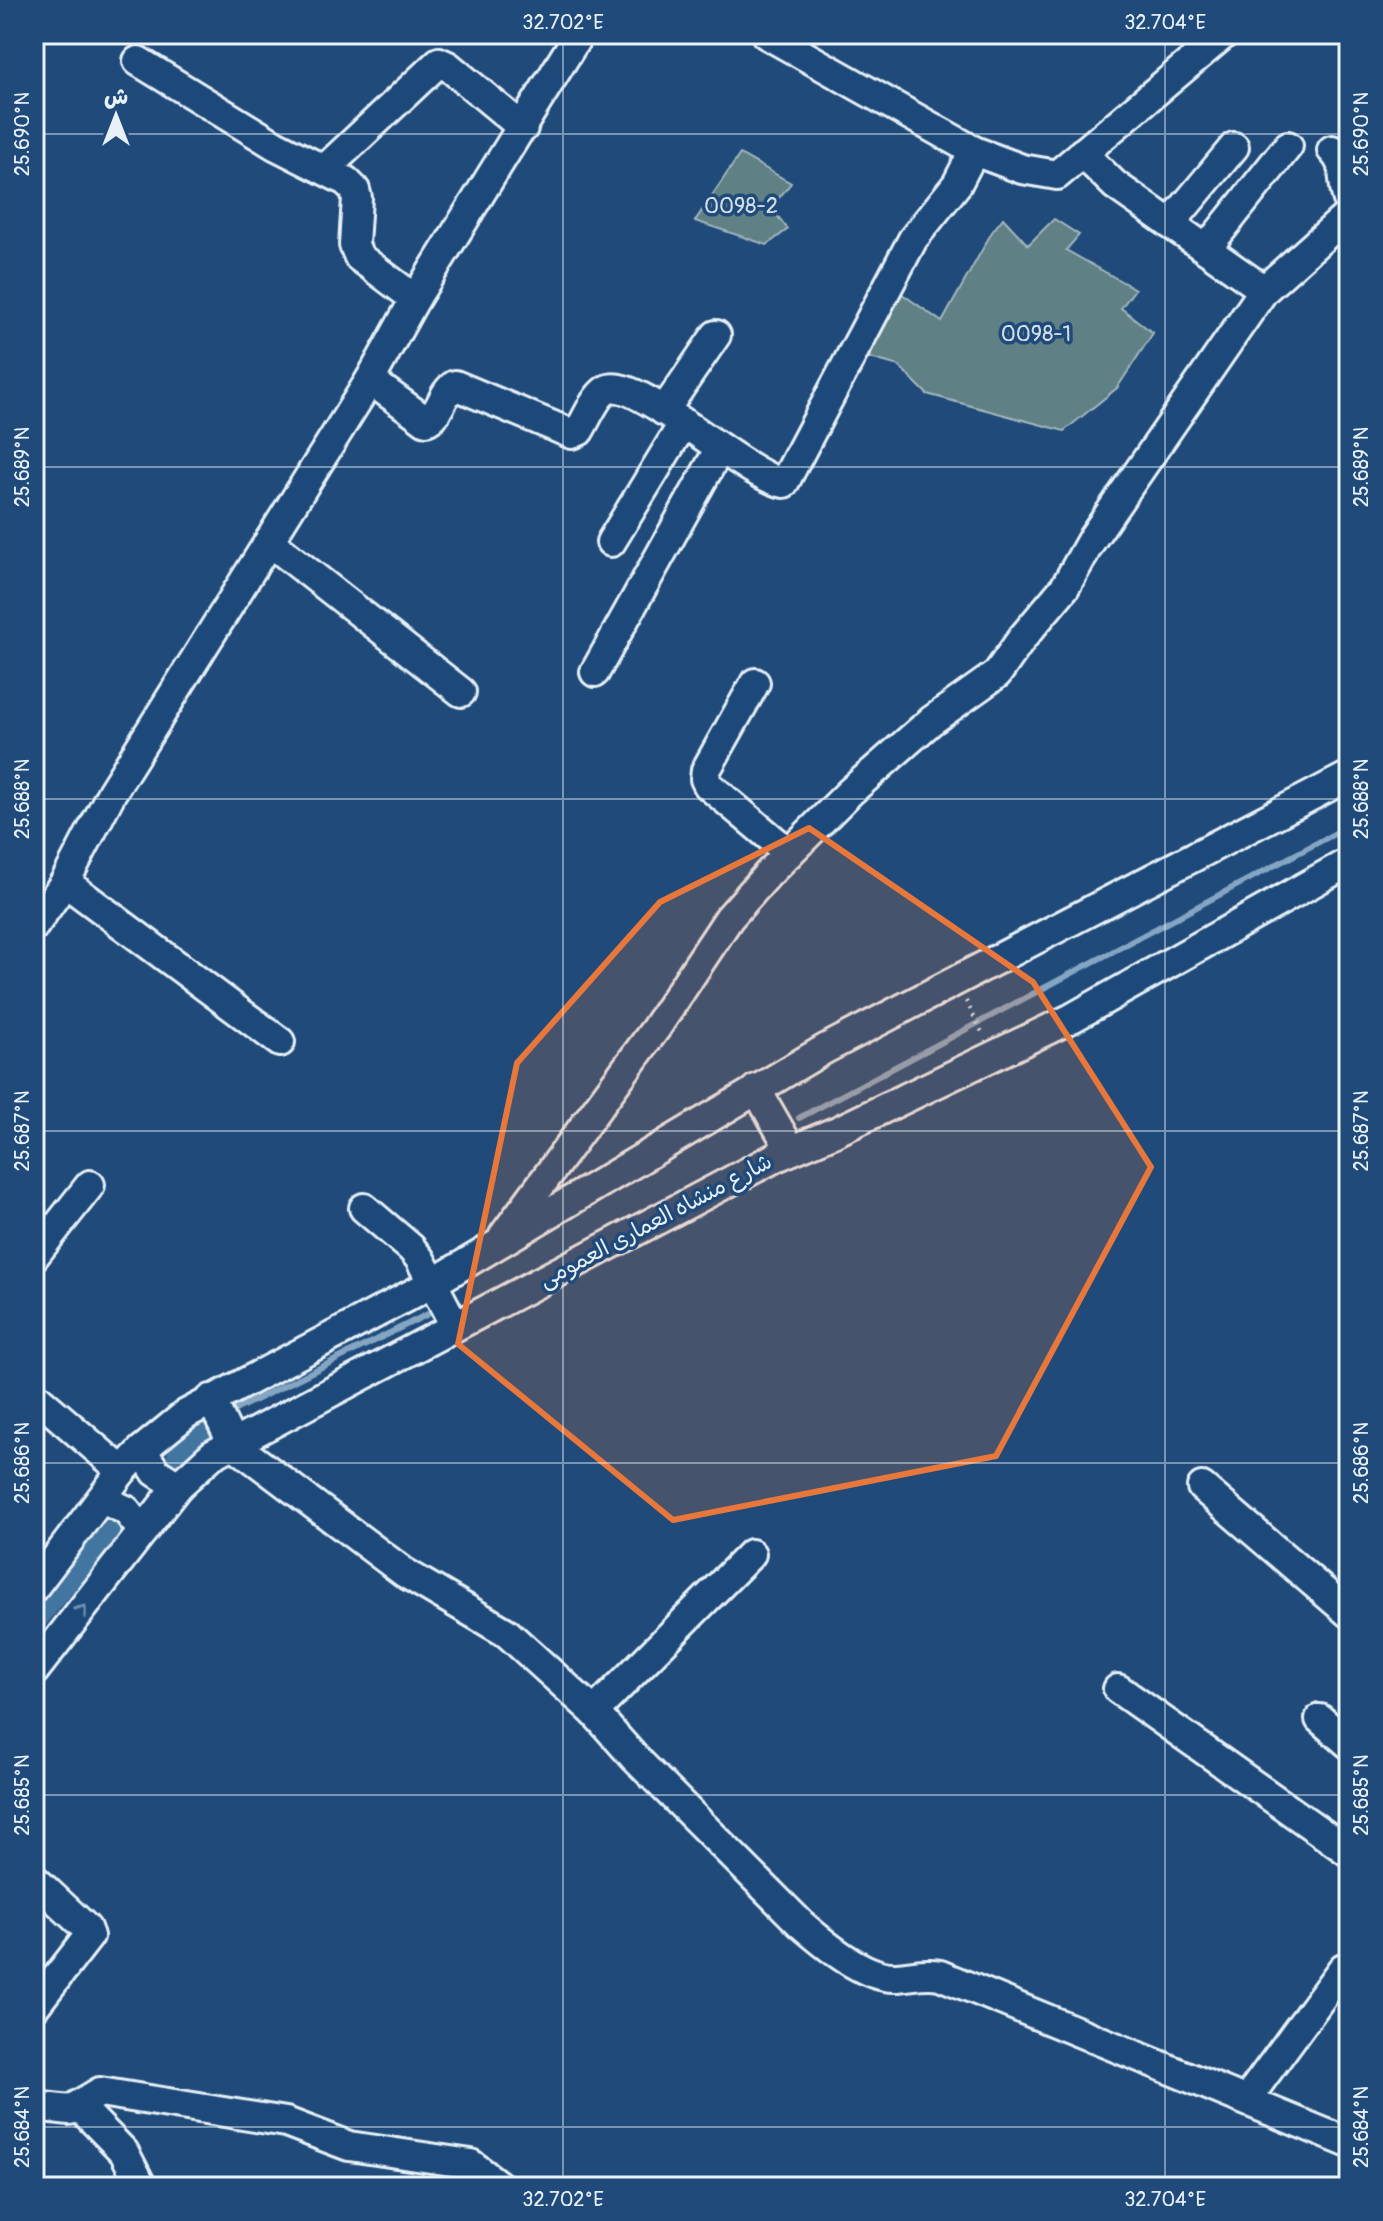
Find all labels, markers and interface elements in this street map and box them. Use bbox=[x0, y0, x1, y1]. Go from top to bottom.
text: 32.702°E bbox=[522, 10, 604, 35]
text: 32.704°E bbox=[1124, 10, 1206, 35]
north arrow bbox=[76, 76, 156, 156]
text: ش bbox=[104, 83, 128, 111]
text: 25.690°N bbox=[10, 92, 35, 176]
text: 25.690°N bbox=[1349, 92, 1374, 176]
park label: 0098-2 bbox=[704, 192, 778, 220]
park label: 0098-1 bbox=[1001, 320, 1071, 348]
text: 25.689°N bbox=[10, 427, 35, 507]
text: 25.689°N bbox=[1349, 427, 1374, 507]
text: 25.688°N bbox=[10, 759, 35, 839]
text: 25.688°N bbox=[1349, 759, 1374, 839]
text: 25.687°N bbox=[10, 1091, 35, 1171]
text: 25.687°N bbox=[1349, 1091, 1374, 1171]
street label: شارع منشاه العمارى العمومى bbox=[534, 1147, 777, 1295]
text: 25.686°N bbox=[10, 1422, 35, 1504]
text: 25.686°N bbox=[1349, 1422, 1374, 1504]
one-way arrow bbox=[72, 1604, 87, 1619]
text: 25.685°N bbox=[10, 1754, 35, 1836]
text: 25.685°N bbox=[1349, 1754, 1374, 1836]
text: 25.684°N bbox=[10, 2086, 35, 2168]
text: 25.684°N bbox=[1349, 2086, 1374, 2168]
text: 32.702°E bbox=[522, 2187, 604, 2212]
text: 32.704°E bbox=[1124, 2187, 1206, 2212]

